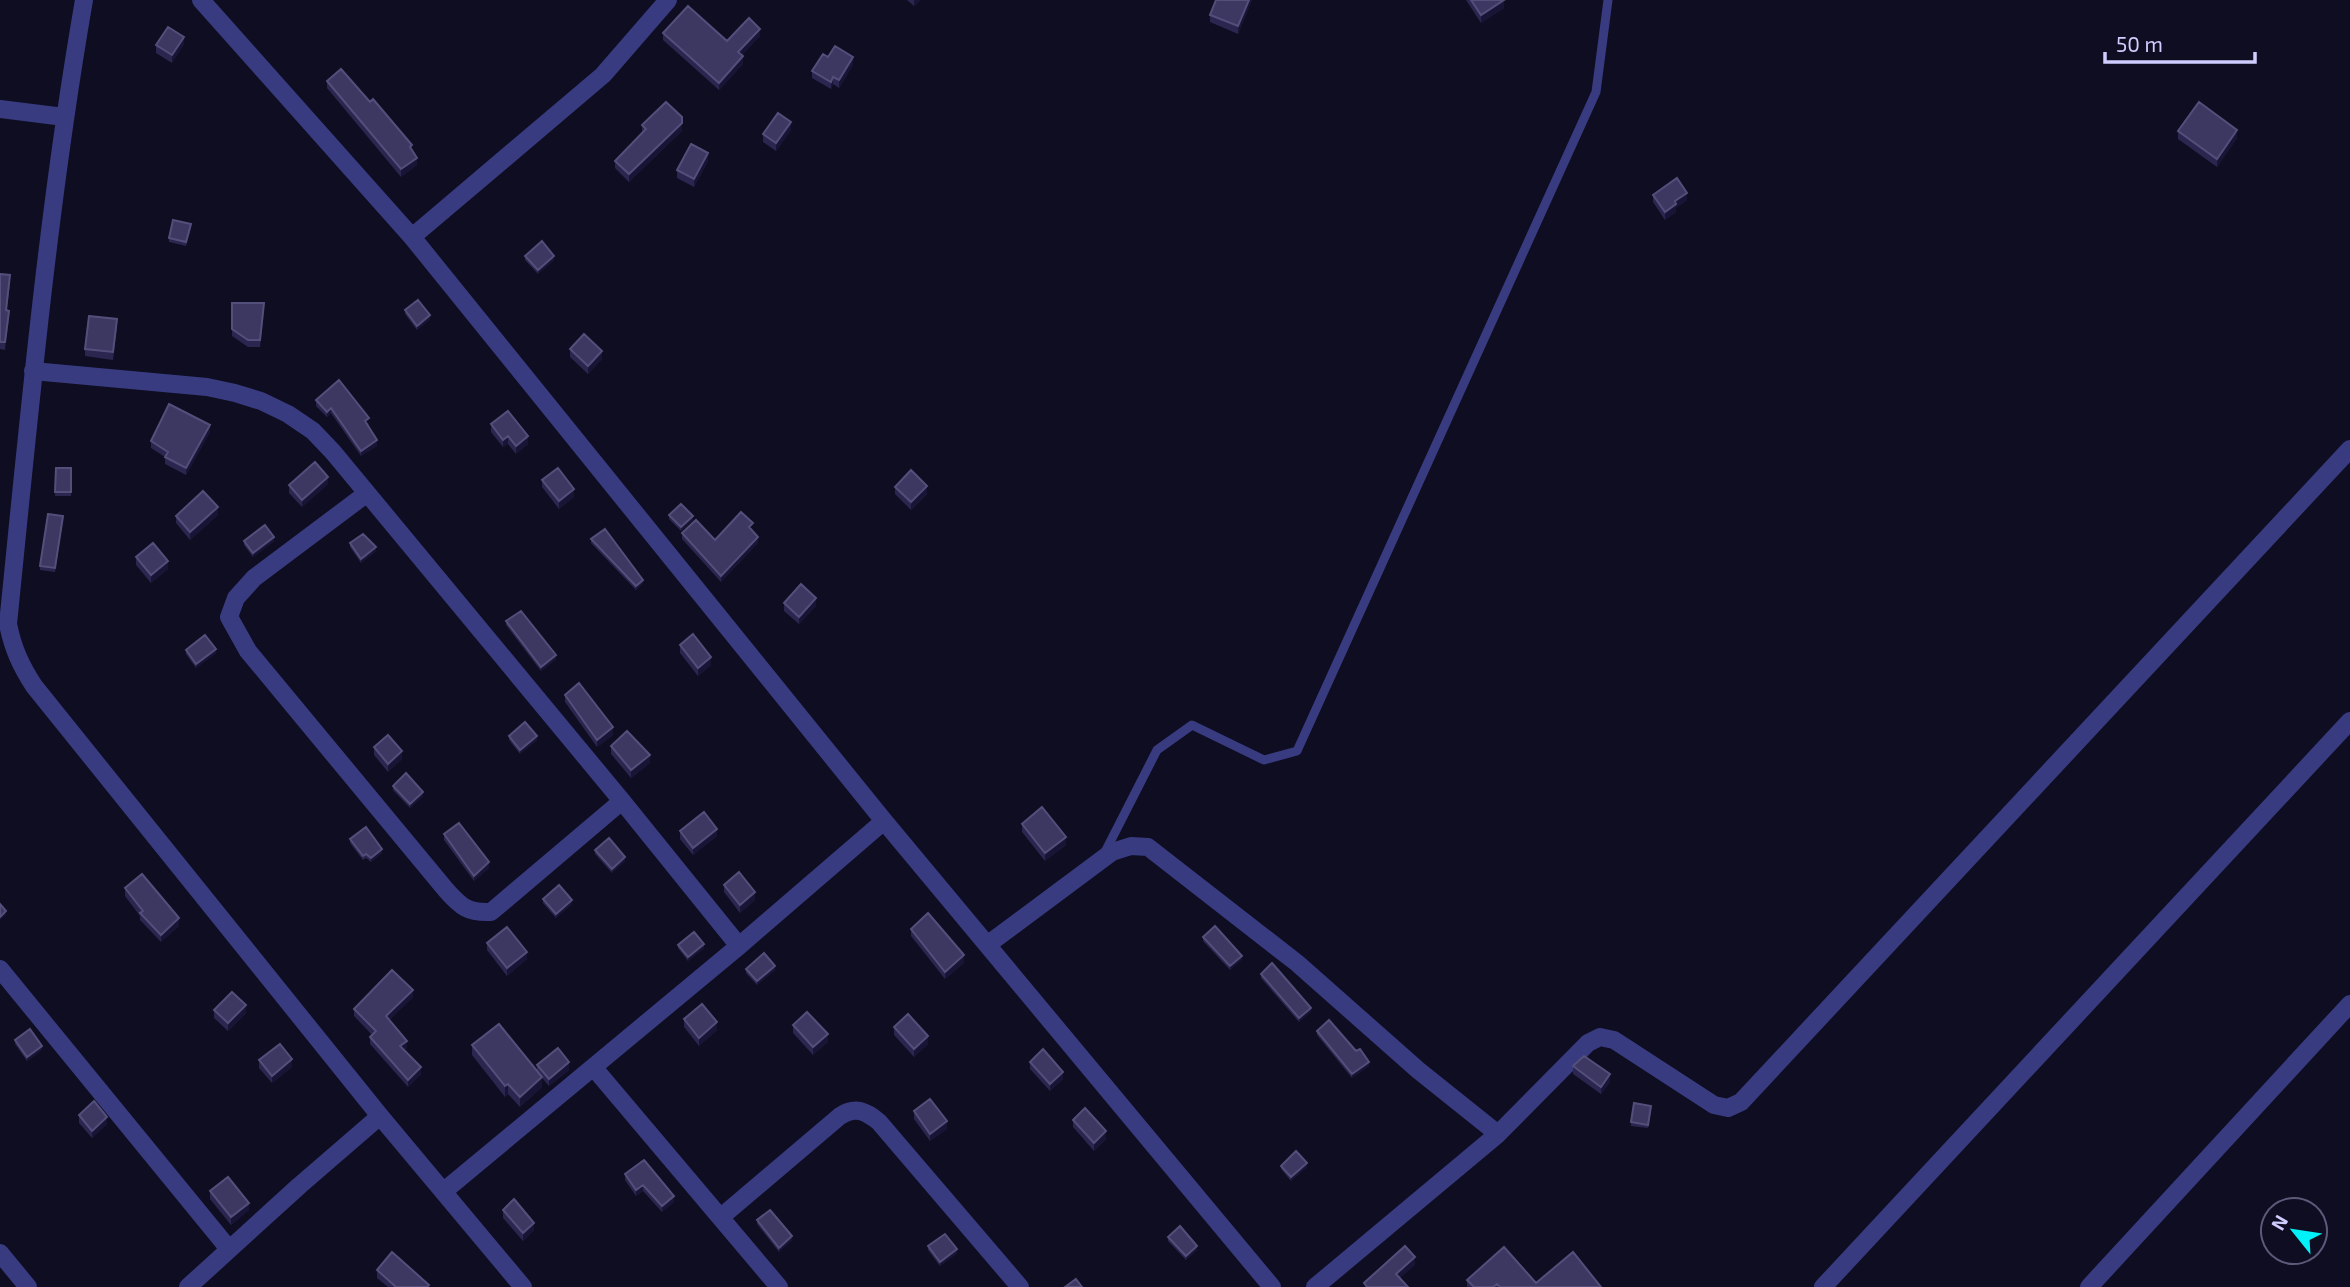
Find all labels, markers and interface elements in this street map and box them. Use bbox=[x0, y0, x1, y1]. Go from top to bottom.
scale bar bbox=[2105, 21, 2256, 65]
text: 50 m bbox=[2116, 31, 2163, 56]
north arrow bbox=[2259, 1196, 2329, 1266]
text: N bbox=[2265, 1211, 2292, 1234]

